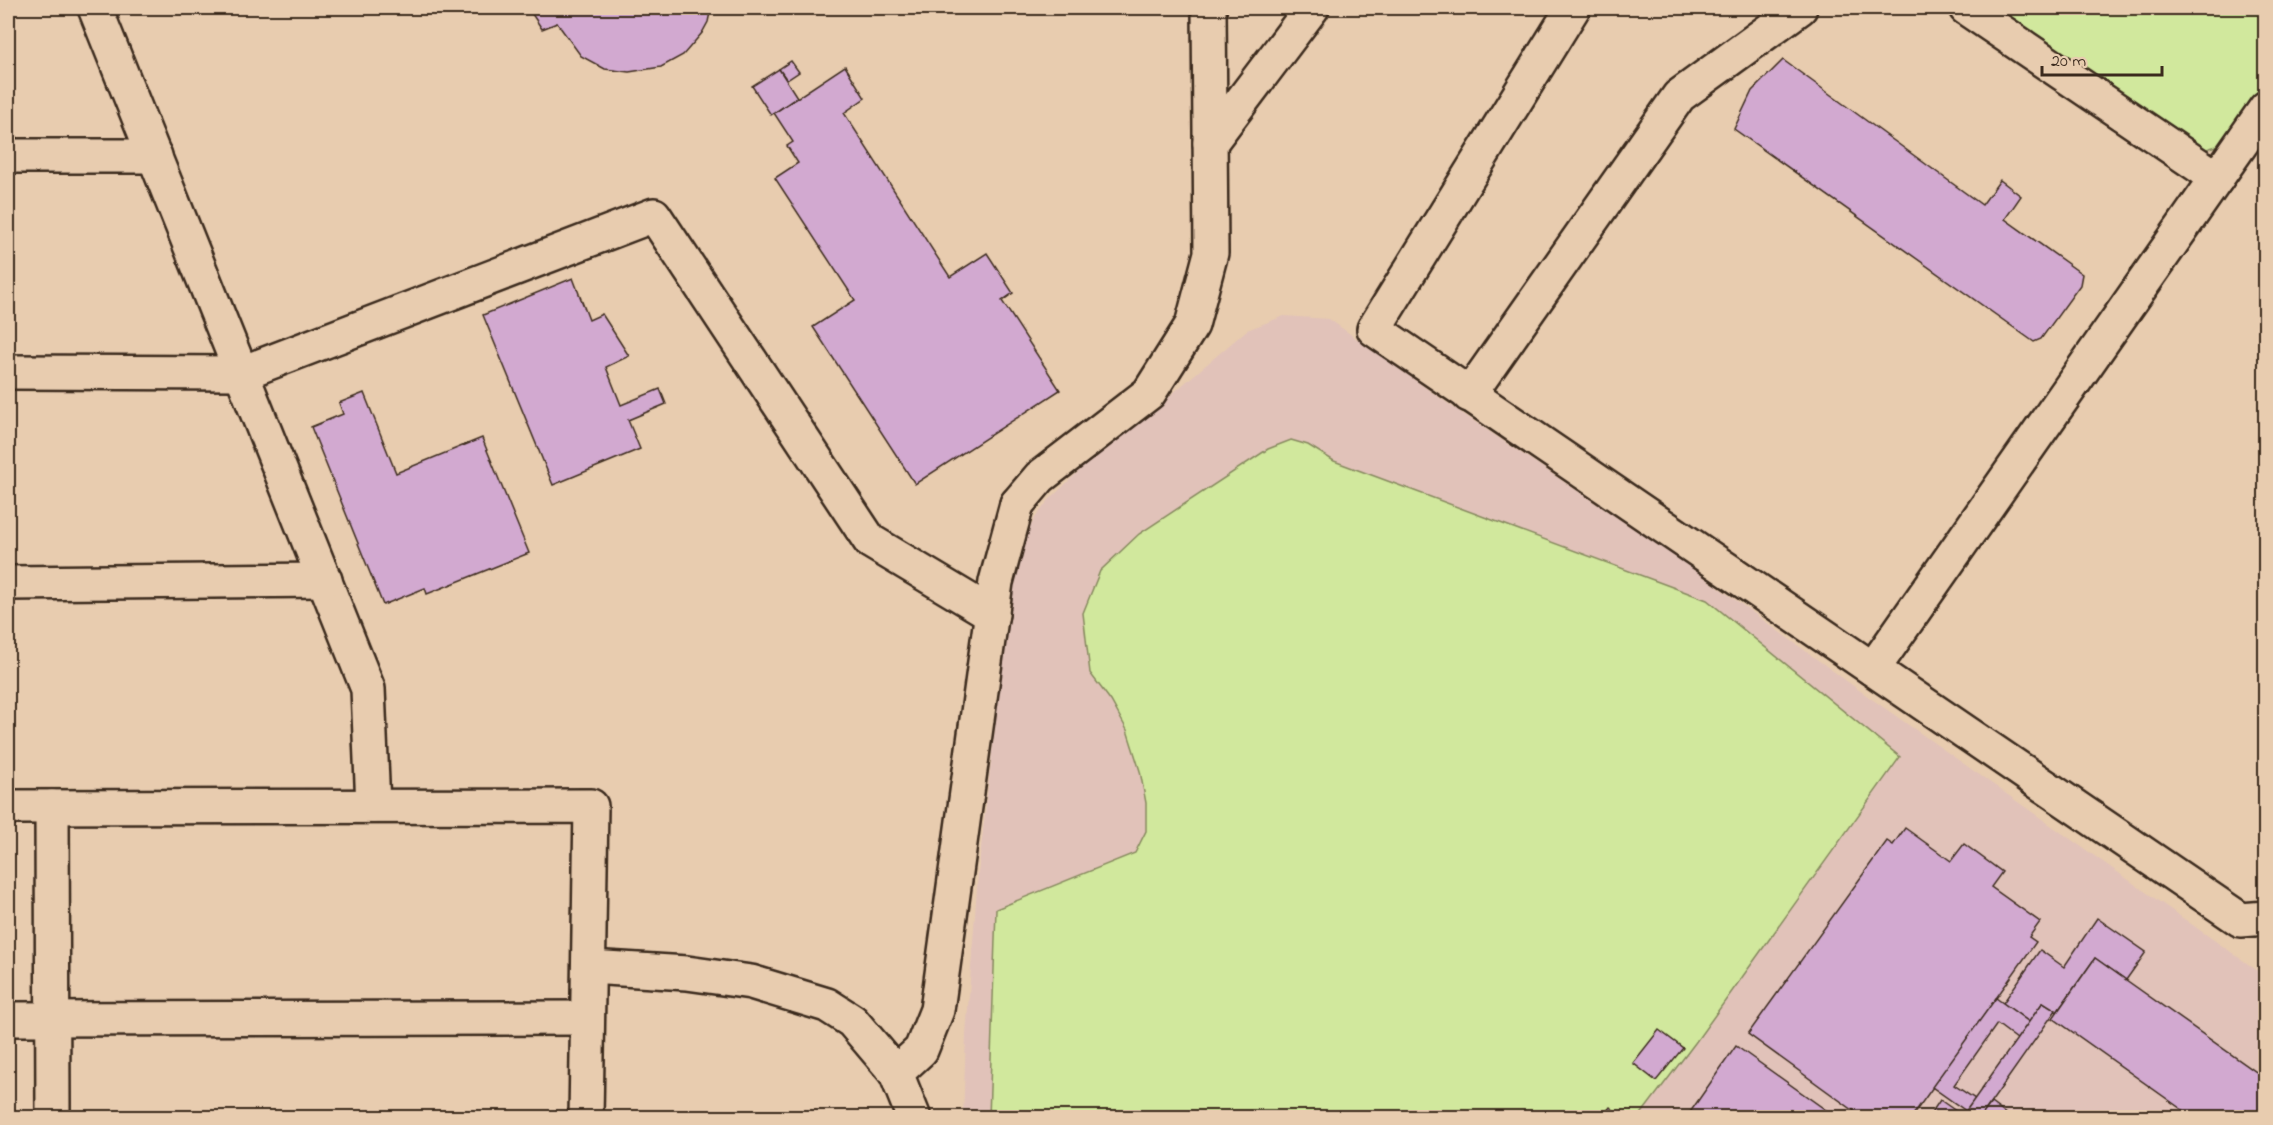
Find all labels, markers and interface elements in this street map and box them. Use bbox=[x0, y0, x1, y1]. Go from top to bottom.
scale bar bbox=[2042, 39, 2162, 77]
text: 20 m bbox=[2051, 49, 2086, 75]

